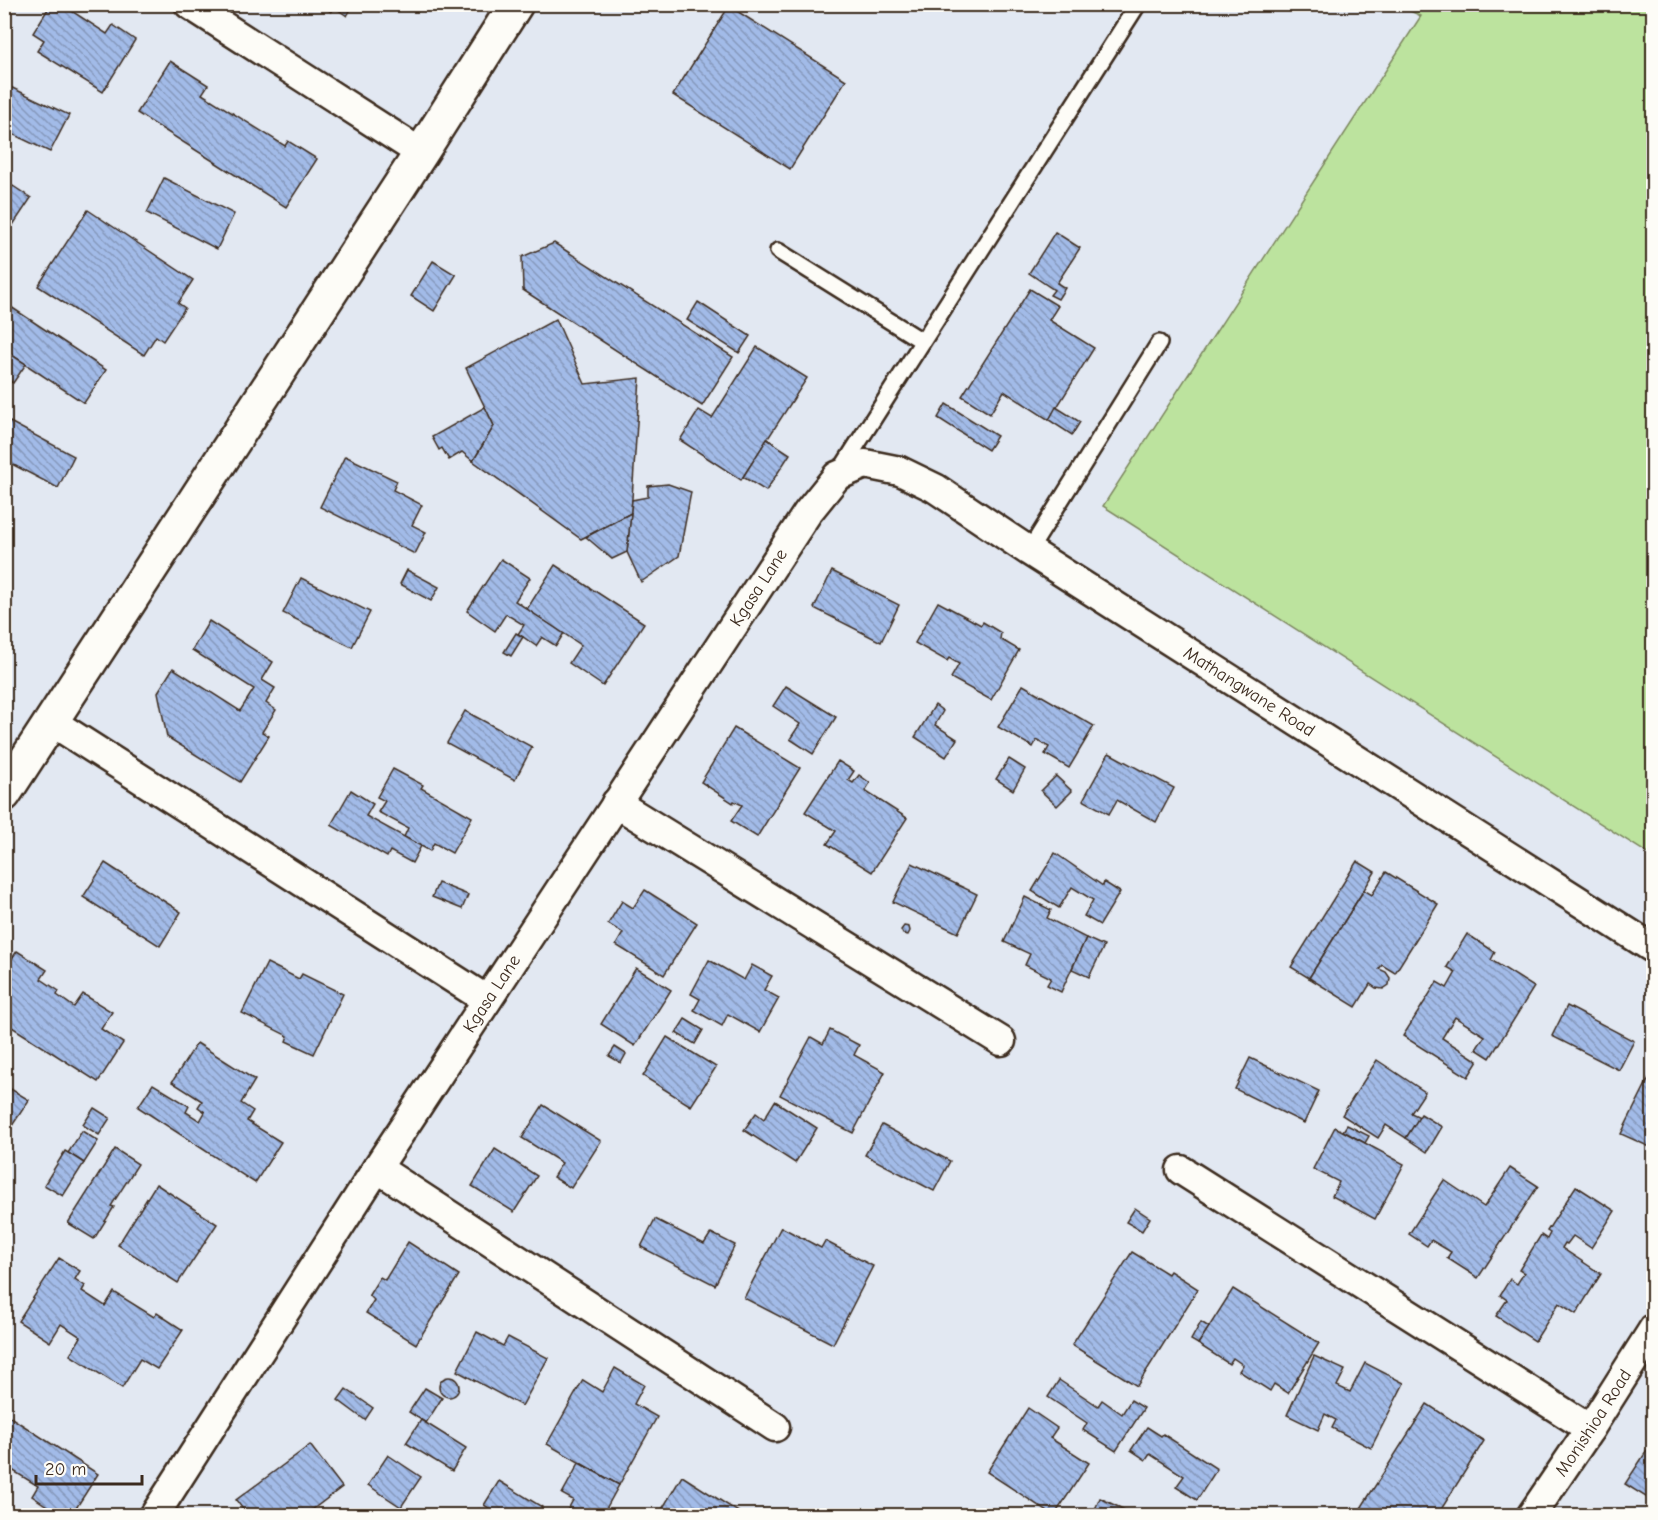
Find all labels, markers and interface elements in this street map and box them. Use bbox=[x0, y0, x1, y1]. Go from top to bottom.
street label: Kgasa Lane bbox=[725, 545, 792, 630]
street label: Mathangwane Road bbox=[1180, 642, 1319, 741]
street label: Kgasa Lane bbox=[458, 951, 525, 1036]
street label: Monishioa Road bbox=[1550, 1365, 1636, 1480]
scale bar bbox=[36, 1448, 142, 1486]
text: 20 m bbox=[45, 1459, 86, 1480]

